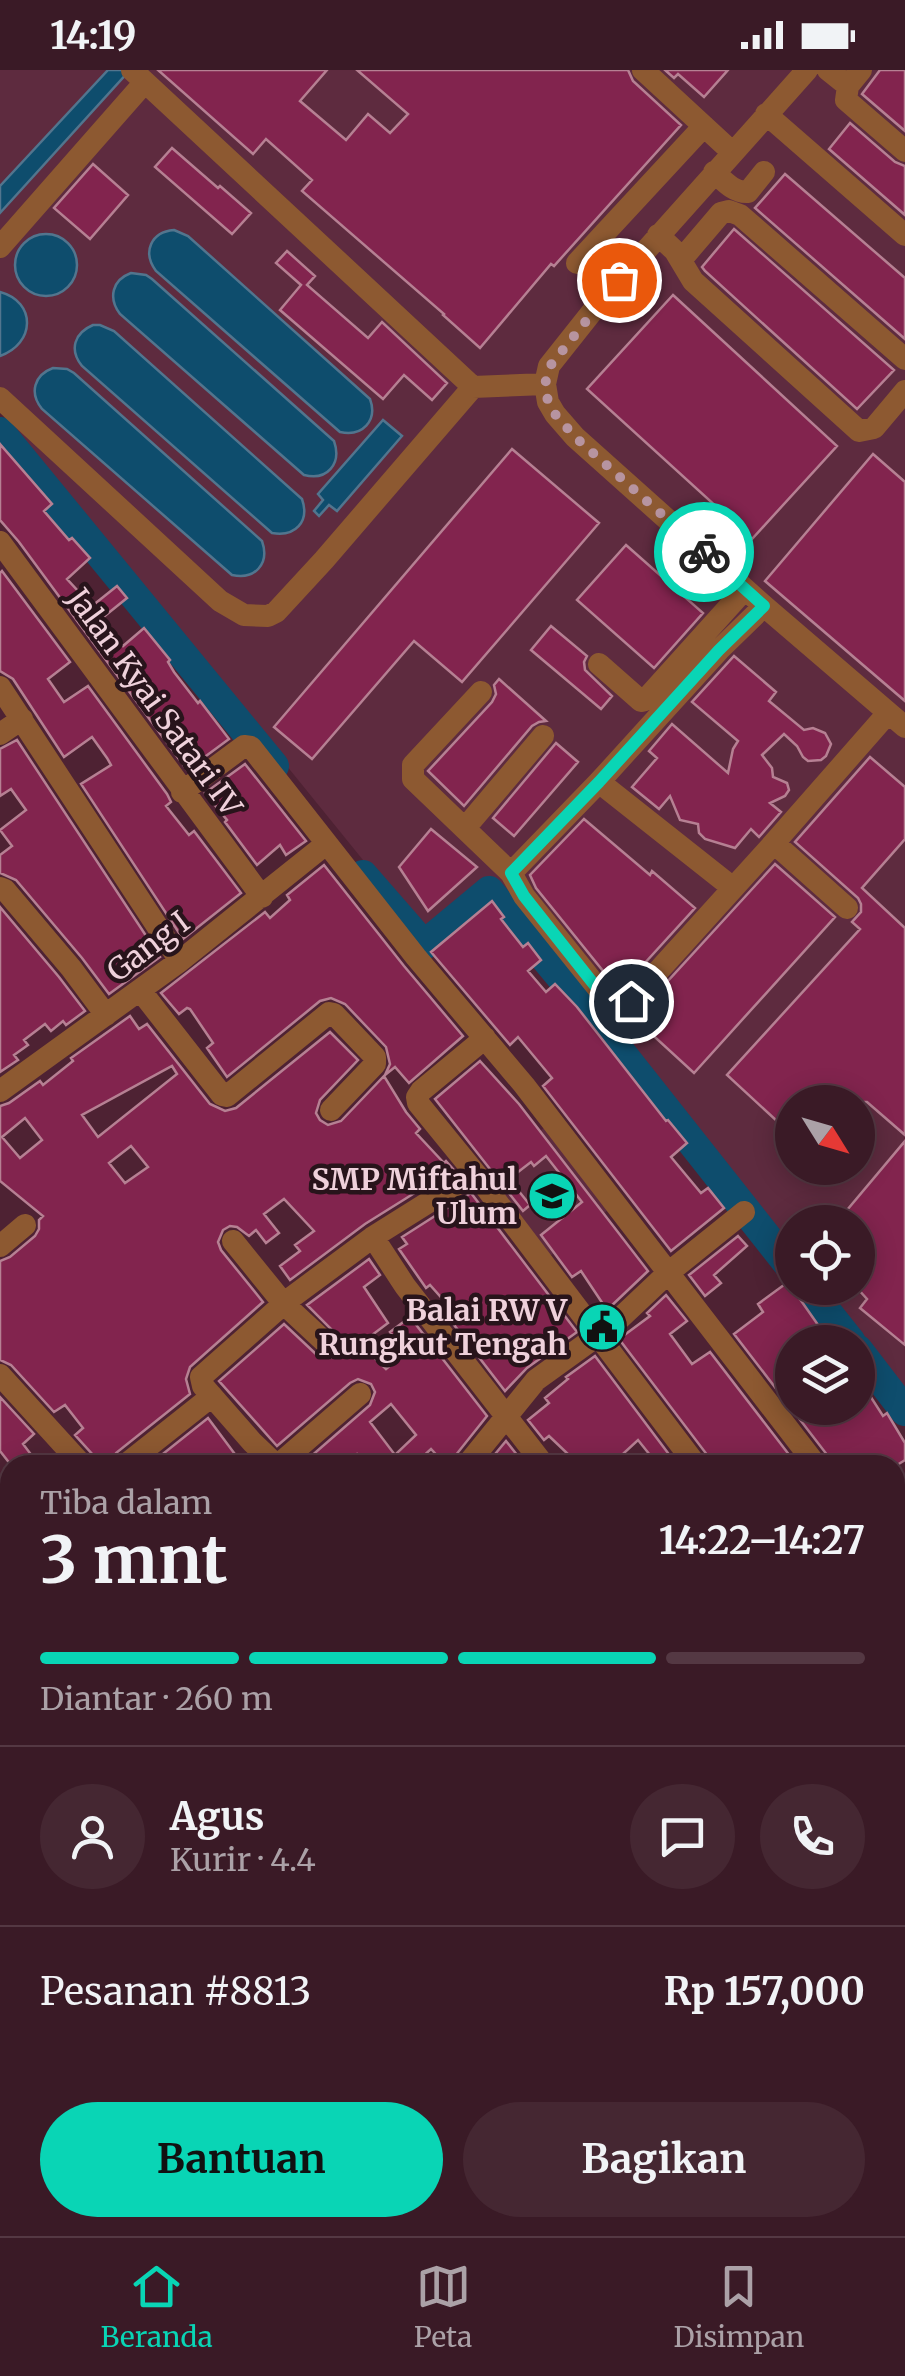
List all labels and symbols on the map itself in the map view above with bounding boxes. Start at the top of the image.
pin [577,238,662,323]
courier [654,502,754,602]
street label: Jalan Kyai Satari IV [59,580,251,824]
street label: Gang I [99,903,197,989]
pin [589,959,674,1044]
north arrow [775,1085,875,1185]
place label: SMP Miftahul Ulum [311,1160,517,1232]
school or university icon: SMP Miftahul Ulum [526,1170,578,1222]
place label: Balai RW V Rungkut Tengah [318,1291,568,1363]
public building icon: Balai RW V Rungkut Tengah [576,1301,628,1353]

